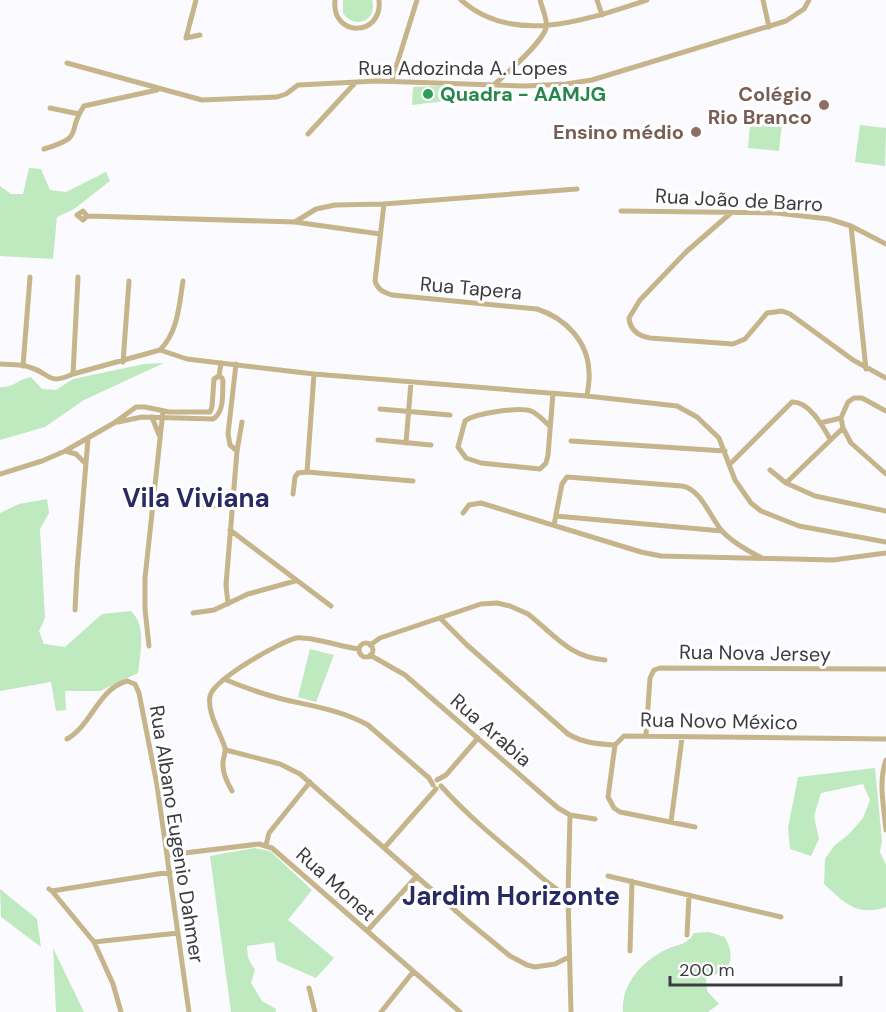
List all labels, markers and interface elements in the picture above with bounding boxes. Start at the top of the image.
street label: Rua Adozinda A. Lopes [358,55,568,81]
place label: Quadra - AAMJG [440,81,606,107]
place label: Colégio Rio Branco [708,81,812,130]
marker: Quadra - AAMJG [421,87,435,101]
marker: Colégio Rio Branco [817,98,831,112]
place label: Ensino médio [553,119,684,145]
marker: Ensino médio [689,125,703,139]
street label: Rua João de Barro [654,183,824,217]
street label: Rua Tapera [419,271,523,305]
district label: Vila Viviana [122,481,270,515]
street label: Rua Nova Jersey [679,639,831,667]
street label: Rua Arabia [445,688,537,772]
street label: Rua Albano Eugenio Dahmer [144,703,210,965]
street label: Rua Novo México [640,707,798,735]
street label: Rua Monet [291,841,381,927]
district label: Jardim Horizonte [402,879,620,913]
scale bar [670,949,841,987]
text: 200 m [679,958,735,982]

